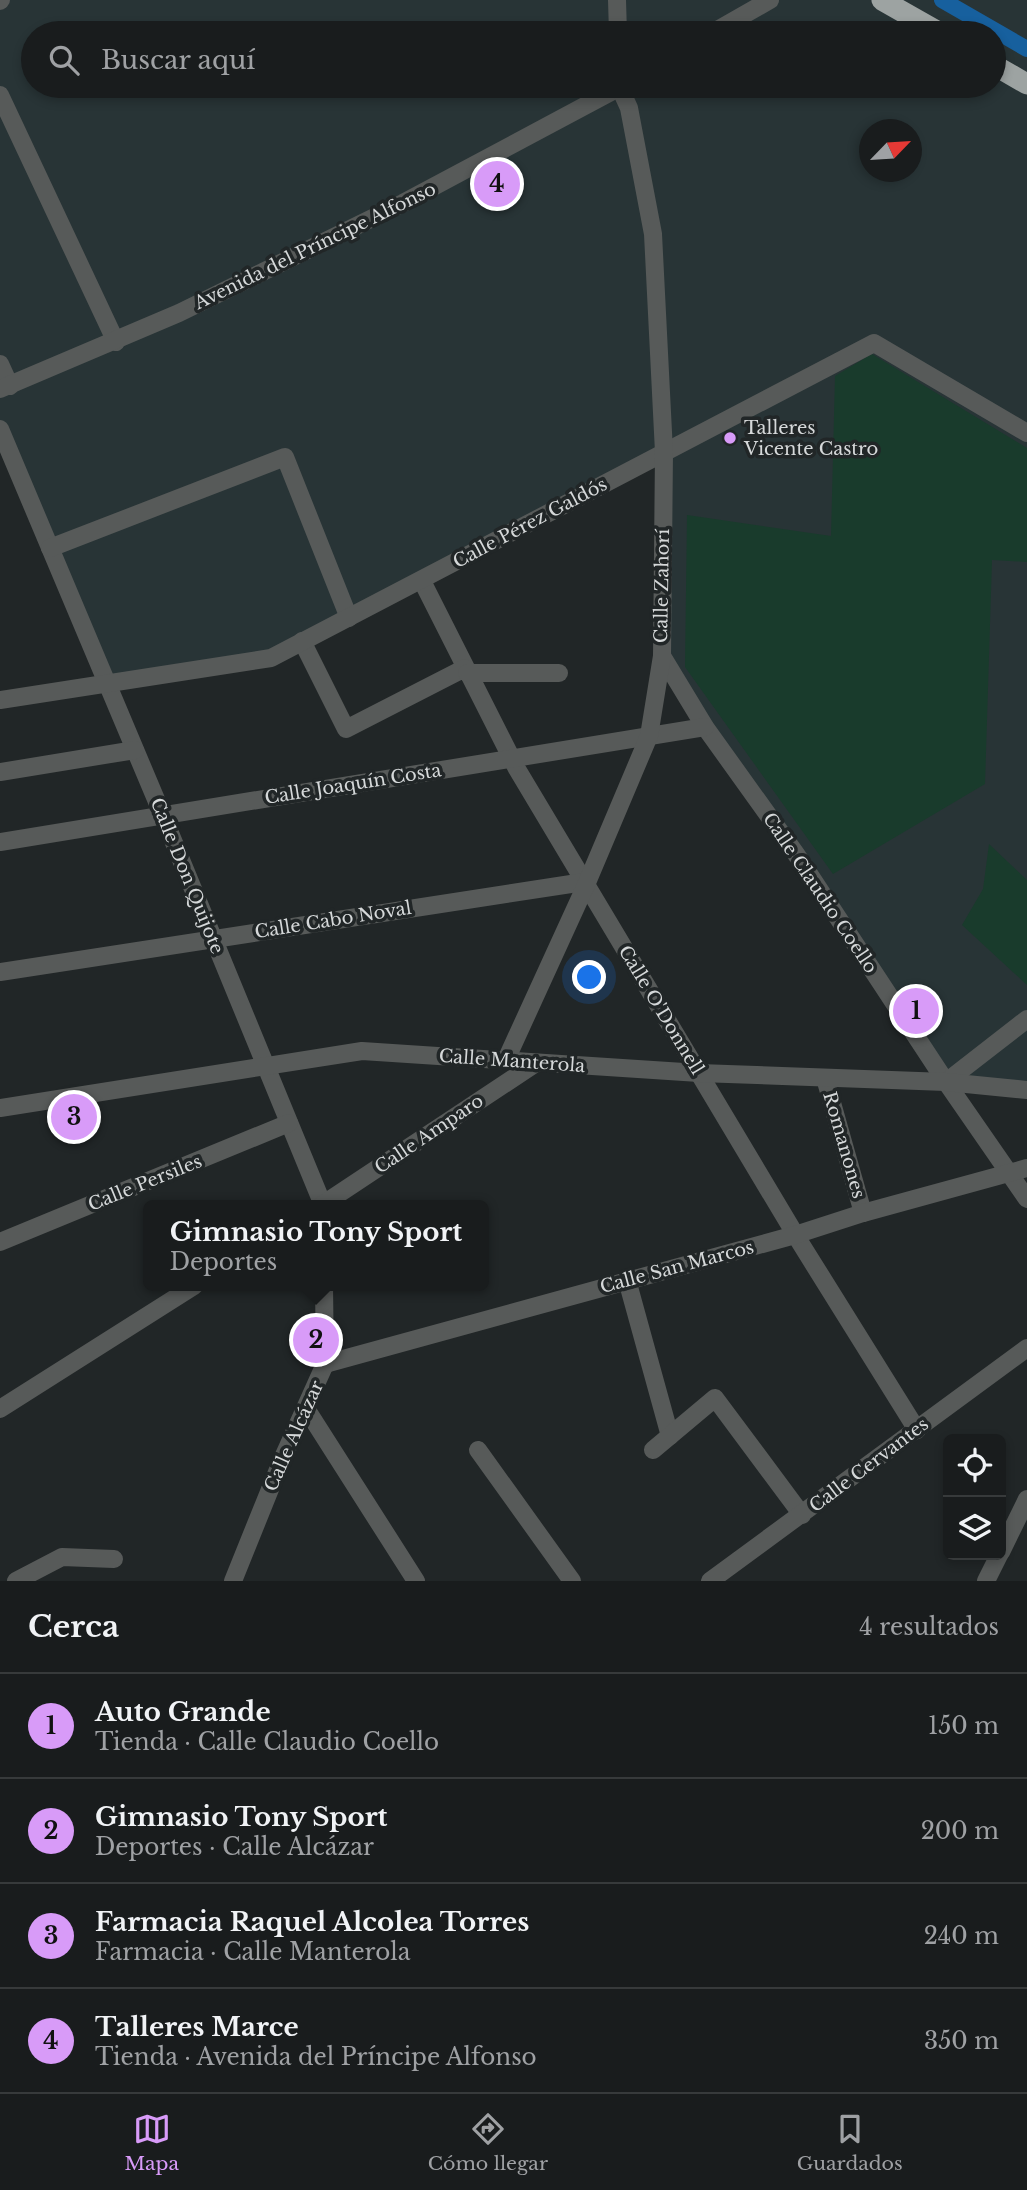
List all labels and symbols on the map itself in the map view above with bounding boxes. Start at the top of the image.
north arrow [859,119,922,182]
pin: 4 [474,158,520,210]
street label: Avenida del Príncipe Alfonso [190,178,439,315]
place label: Talleres Vicente Castro [743,417,878,460]
marker: Talleres Vicente Castro [722,430,738,446]
street label: Calle Pérez Galdós [449,473,611,573]
street label: Calle Zahorí [650,528,674,643]
street label: Calle Joaquín Costa [263,759,443,809]
street label: Calle Don Quijote [146,795,228,957]
street label: Calle Claudio Coello [758,808,882,978]
street label: Calle Cabo Noval [253,897,413,943]
street label: Calle O'Donnell [614,941,708,1079]
your location [572,960,606,994]
pin: 1 [893,985,939,1037]
street label: Calle Manterola [438,1045,586,1077]
street label: Romanones [818,1089,870,1201]
street label: Calle Amparo [370,1090,488,1178]
pin: 3 [51,1091,97,1143]
street label: Calle Persiles [85,1150,205,1216]
street label: Calle San Marcos [598,1236,756,1298]
pin: 2 [293,1314,339,1366]
street label: Calle Alcázar [260,1377,328,1495]
street label: Calle Cervantes [805,1413,933,1517]

